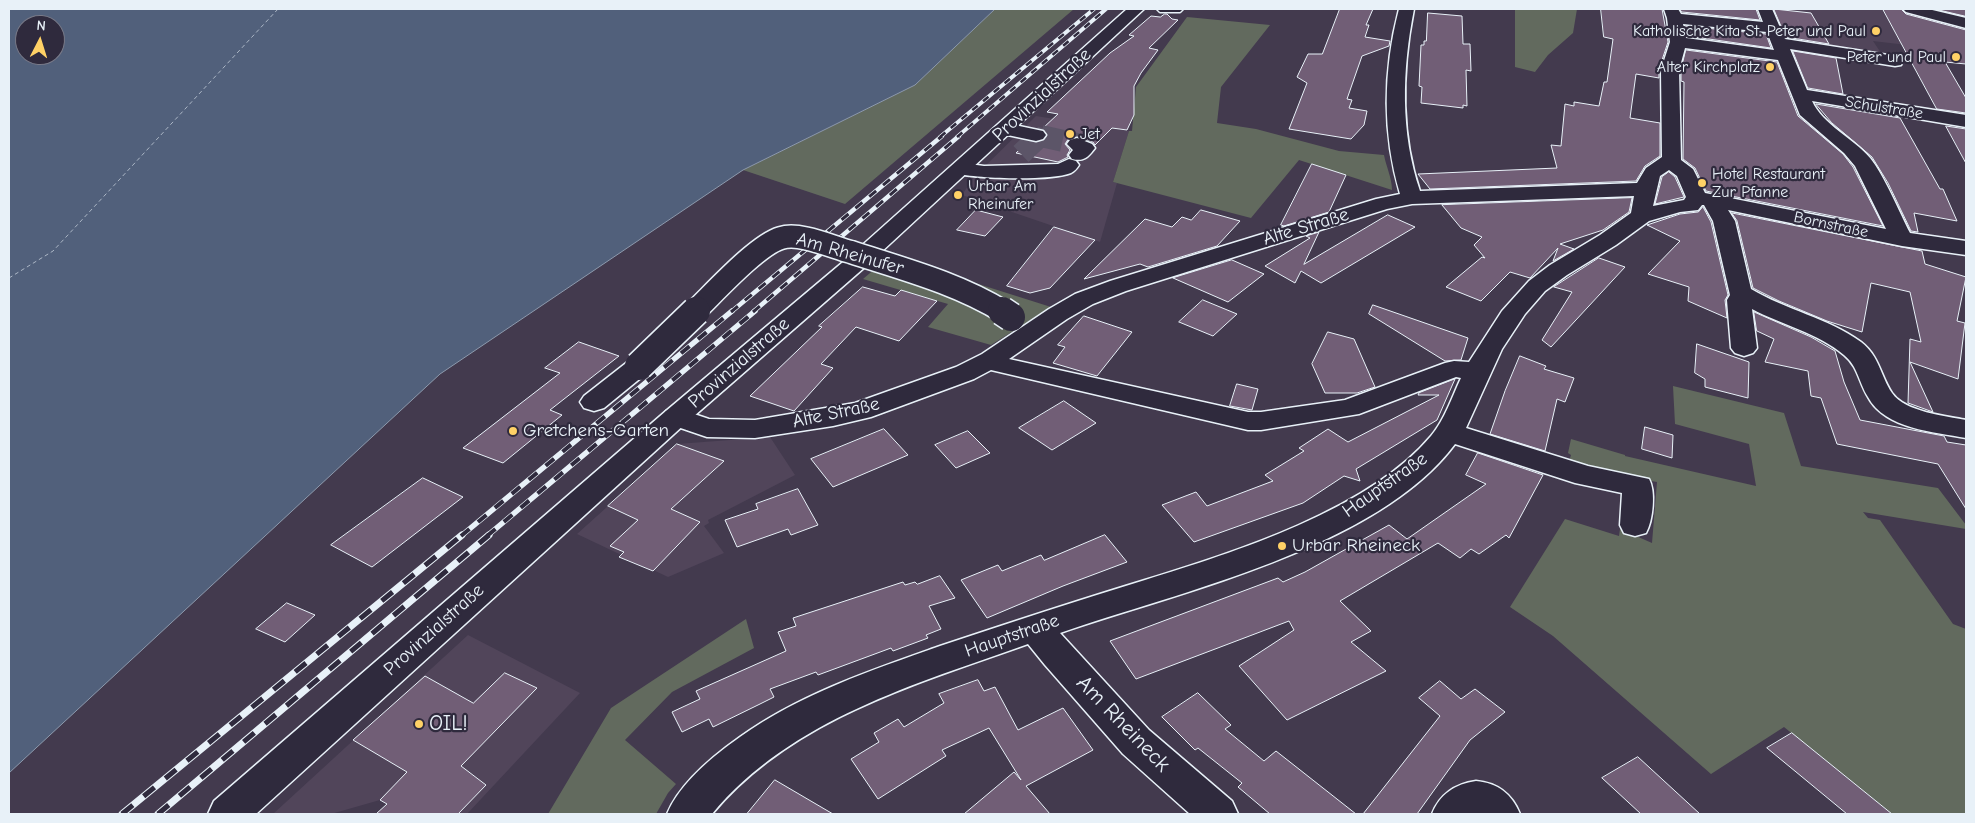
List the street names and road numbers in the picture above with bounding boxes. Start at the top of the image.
street label: Provinzialstraße [988,43,1096,147]
street label: Schulstraße [1844,92,1924,124]
street label: Alte Straße [1260,203,1352,251]
street label: Bornstraße [1792,208,1870,242]
street label: Am Rheinufer [794,228,906,280]
street label: Provinzialstraße [684,313,794,413]
street label: Alte Straße [790,393,882,433]
street label: Hauptstraße [1338,447,1432,523]
street label: Provinzialstraße [379,579,489,681]
street label: Hauptstraße [962,609,1062,663]
street label: Am Rheineck [1071,670,1175,778]

